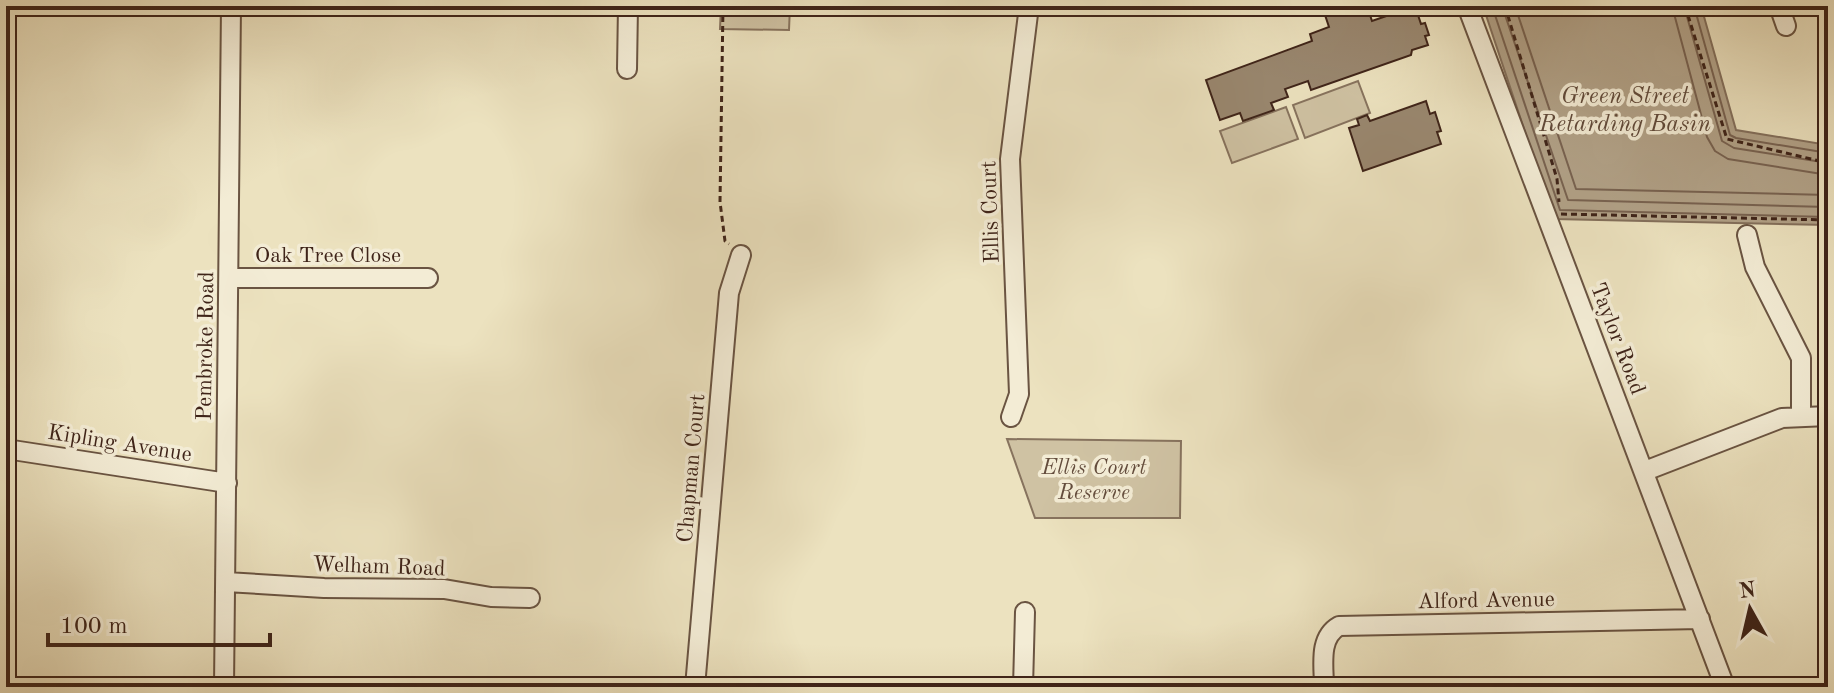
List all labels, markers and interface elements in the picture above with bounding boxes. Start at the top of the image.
water label: Green Street Retarding Basin [1538,85,1711,137]
street label: Ellis Court [978,160,1004,264]
street label: Oak Tree Close [255,245,401,267]
street label: Pembroke Road [194,271,218,421]
street label: Taylor Road [1586,280,1649,398]
street label: Chapman Court [675,393,709,544]
street label: Kipling Avenue [46,422,193,466]
park label: Ellis Court Reserve [1041,457,1147,504]
street label: Welham Road [312,554,446,580]
north arrow [1710,569,1790,649]
text: N [1738,579,1758,603]
street label: Alford Avenue [1417,589,1555,613]
scale bar [48,597,270,647]
text: 100 m [60,615,128,639]

